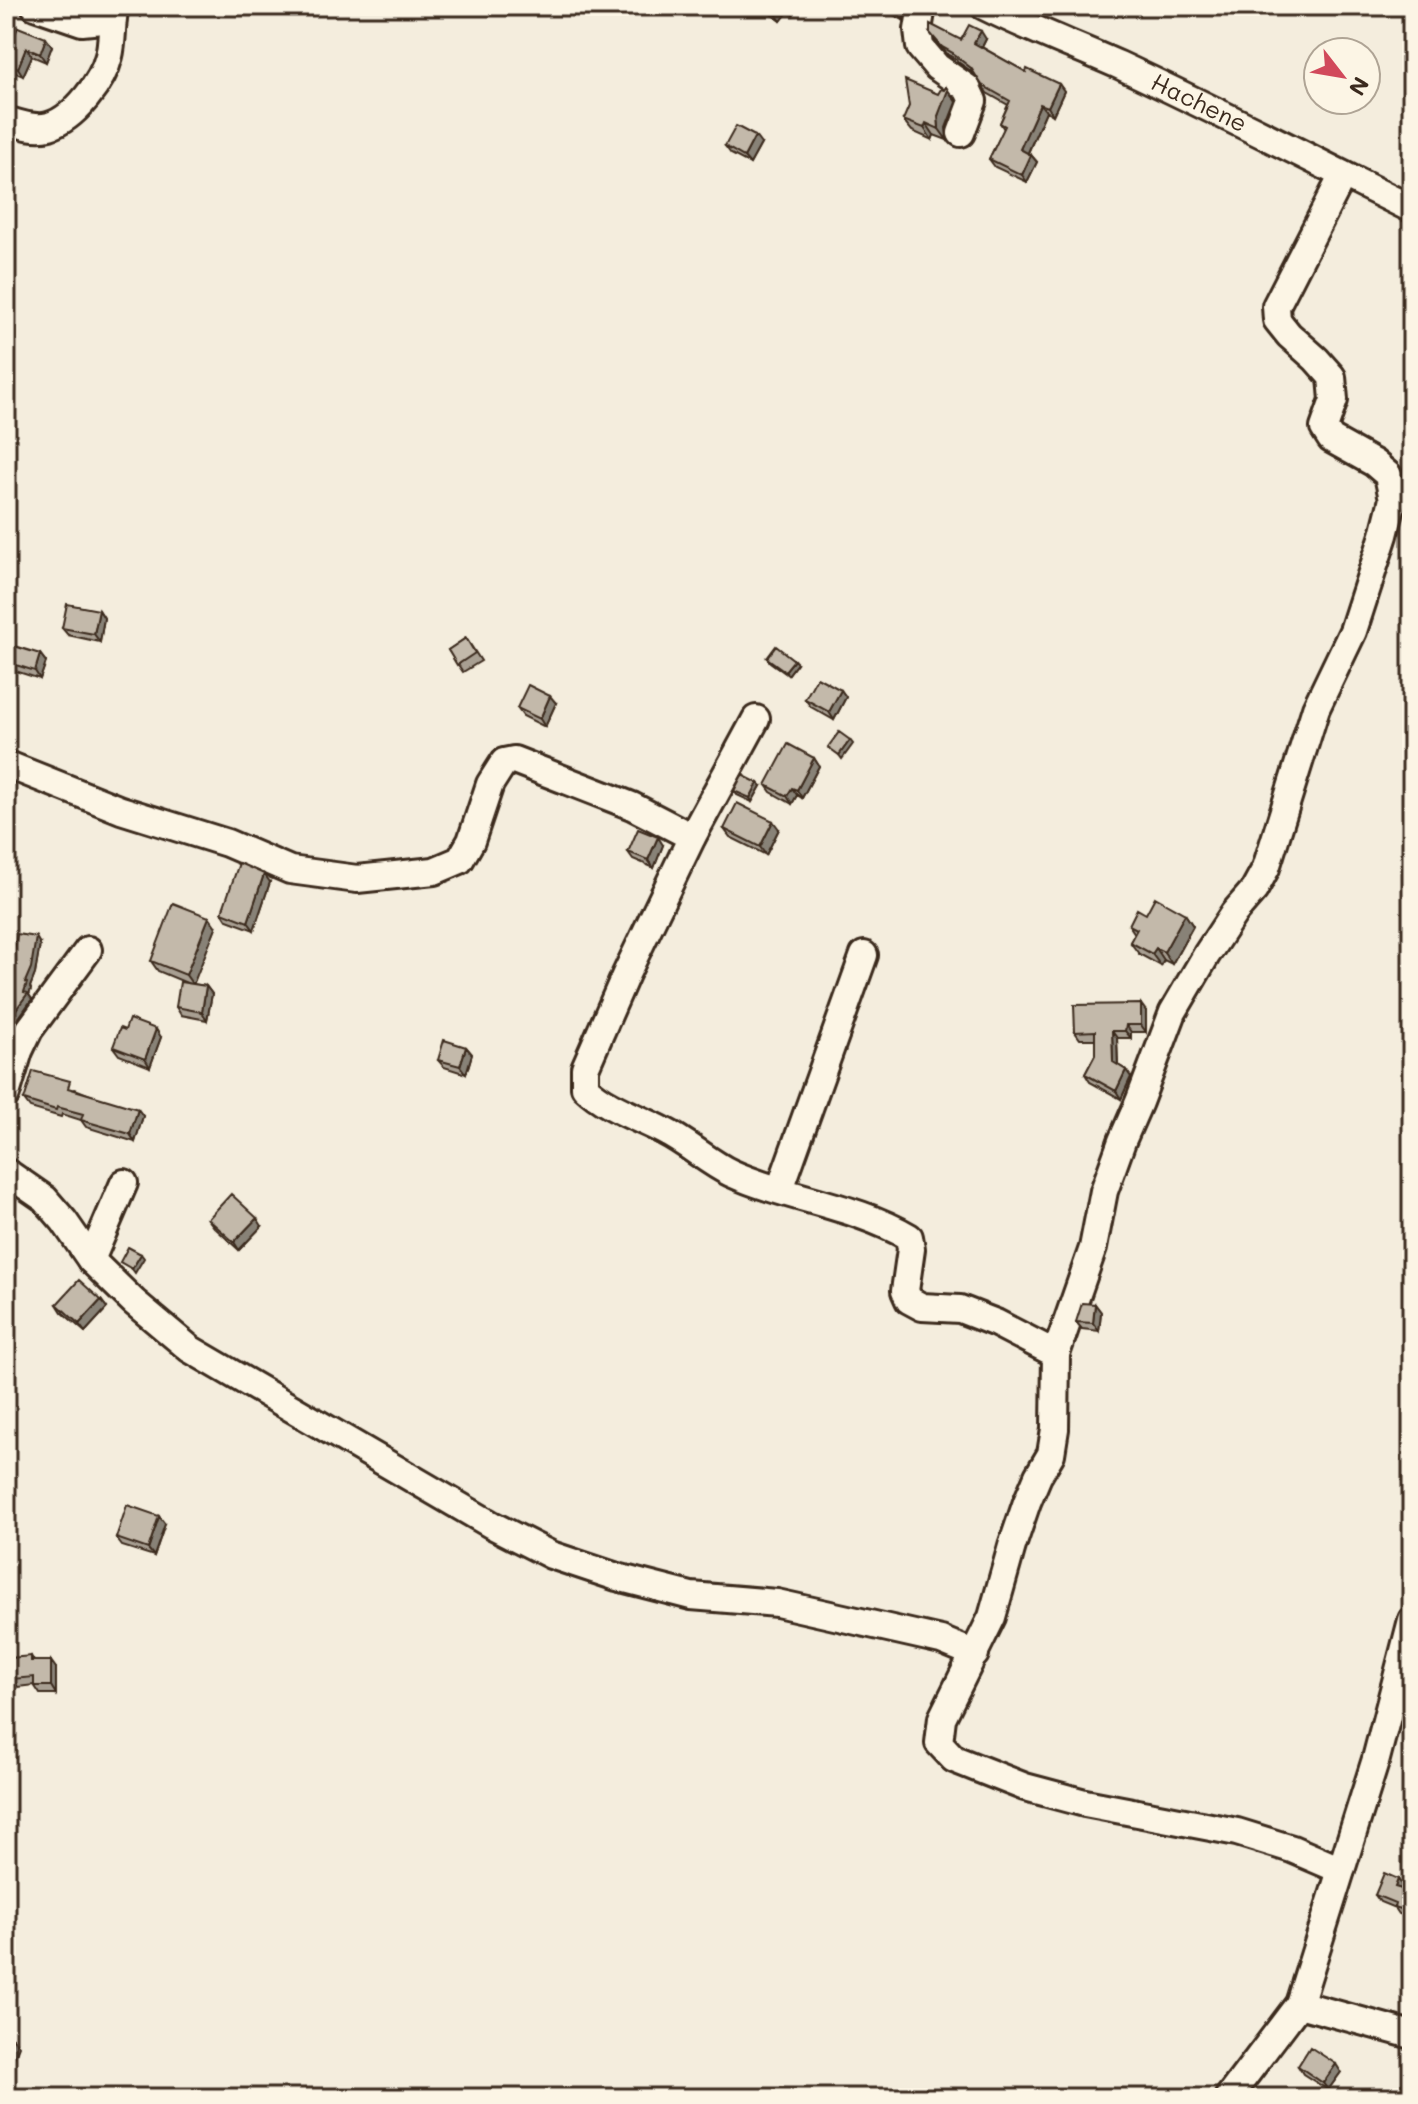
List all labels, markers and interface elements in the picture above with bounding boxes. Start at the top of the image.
north arrow [1302,36,1382,116]
street label: Hachene [1147,66,1253,138]
text: N [1343,72,1376,101]

